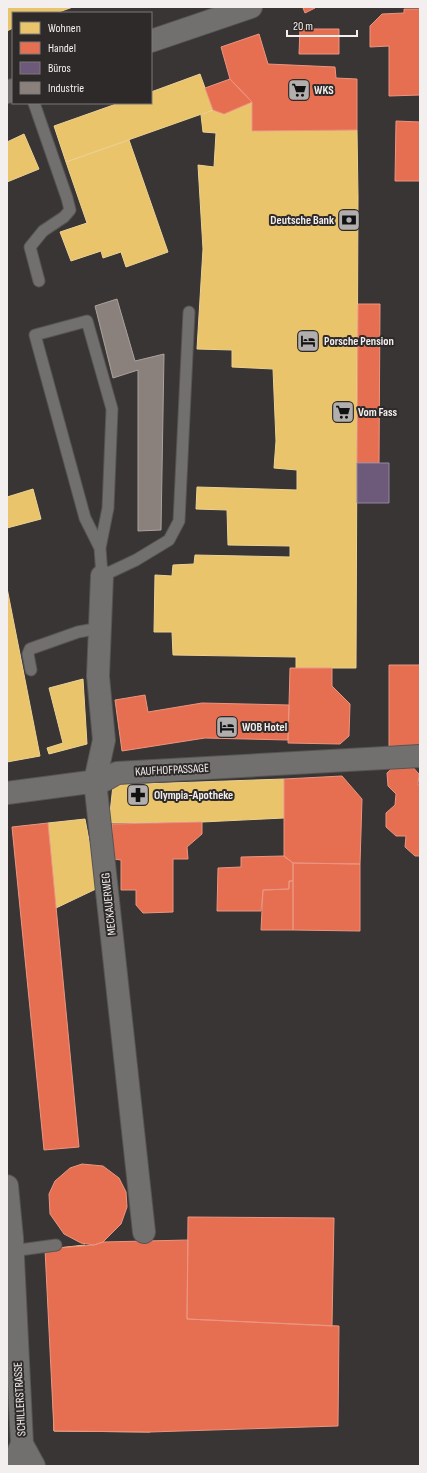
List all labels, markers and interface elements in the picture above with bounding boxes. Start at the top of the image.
legend [12,12,152,104]
scale bar [287,12,357,38]
text: 20 m [293,19,313,34]
text: Wohnen [48,21,81,36]
text: Handel [48,41,76,56]
text: Büros [48,61,71,76]
supermarket icon: WKS [286,77,312,103]
text: Industrie [48,81,84,96]
place label: WKS [314,83,334,98]
bank icon: Deutsche Bank [336,207,362,233]
place label: Deutsche Bank [270,213,334,228]
hotel icon: Porsche Pension [295,328,321,354]
place label: Porsche Pension [324,334,394,349]
supermarket icon: Vom Fass [330,399,356,425]
place label: Vom Fass [358,405,398,420]
hotel icon: WOB Hotel [214,714,240,740]
place label: WOB Hotel [242,720,287,735]
street label: KAUFHOFPASSAGE [135,761,209,779]
pharmacy icon: Olympia-Apotheke [125,782,151,808]
place label: Olympia-Apotheke [154,788,233,803]
street label: MECKAUERWEG [98,872,120,936]
street label: SCHILLERSTRASSE [11,1361,29,1437]

